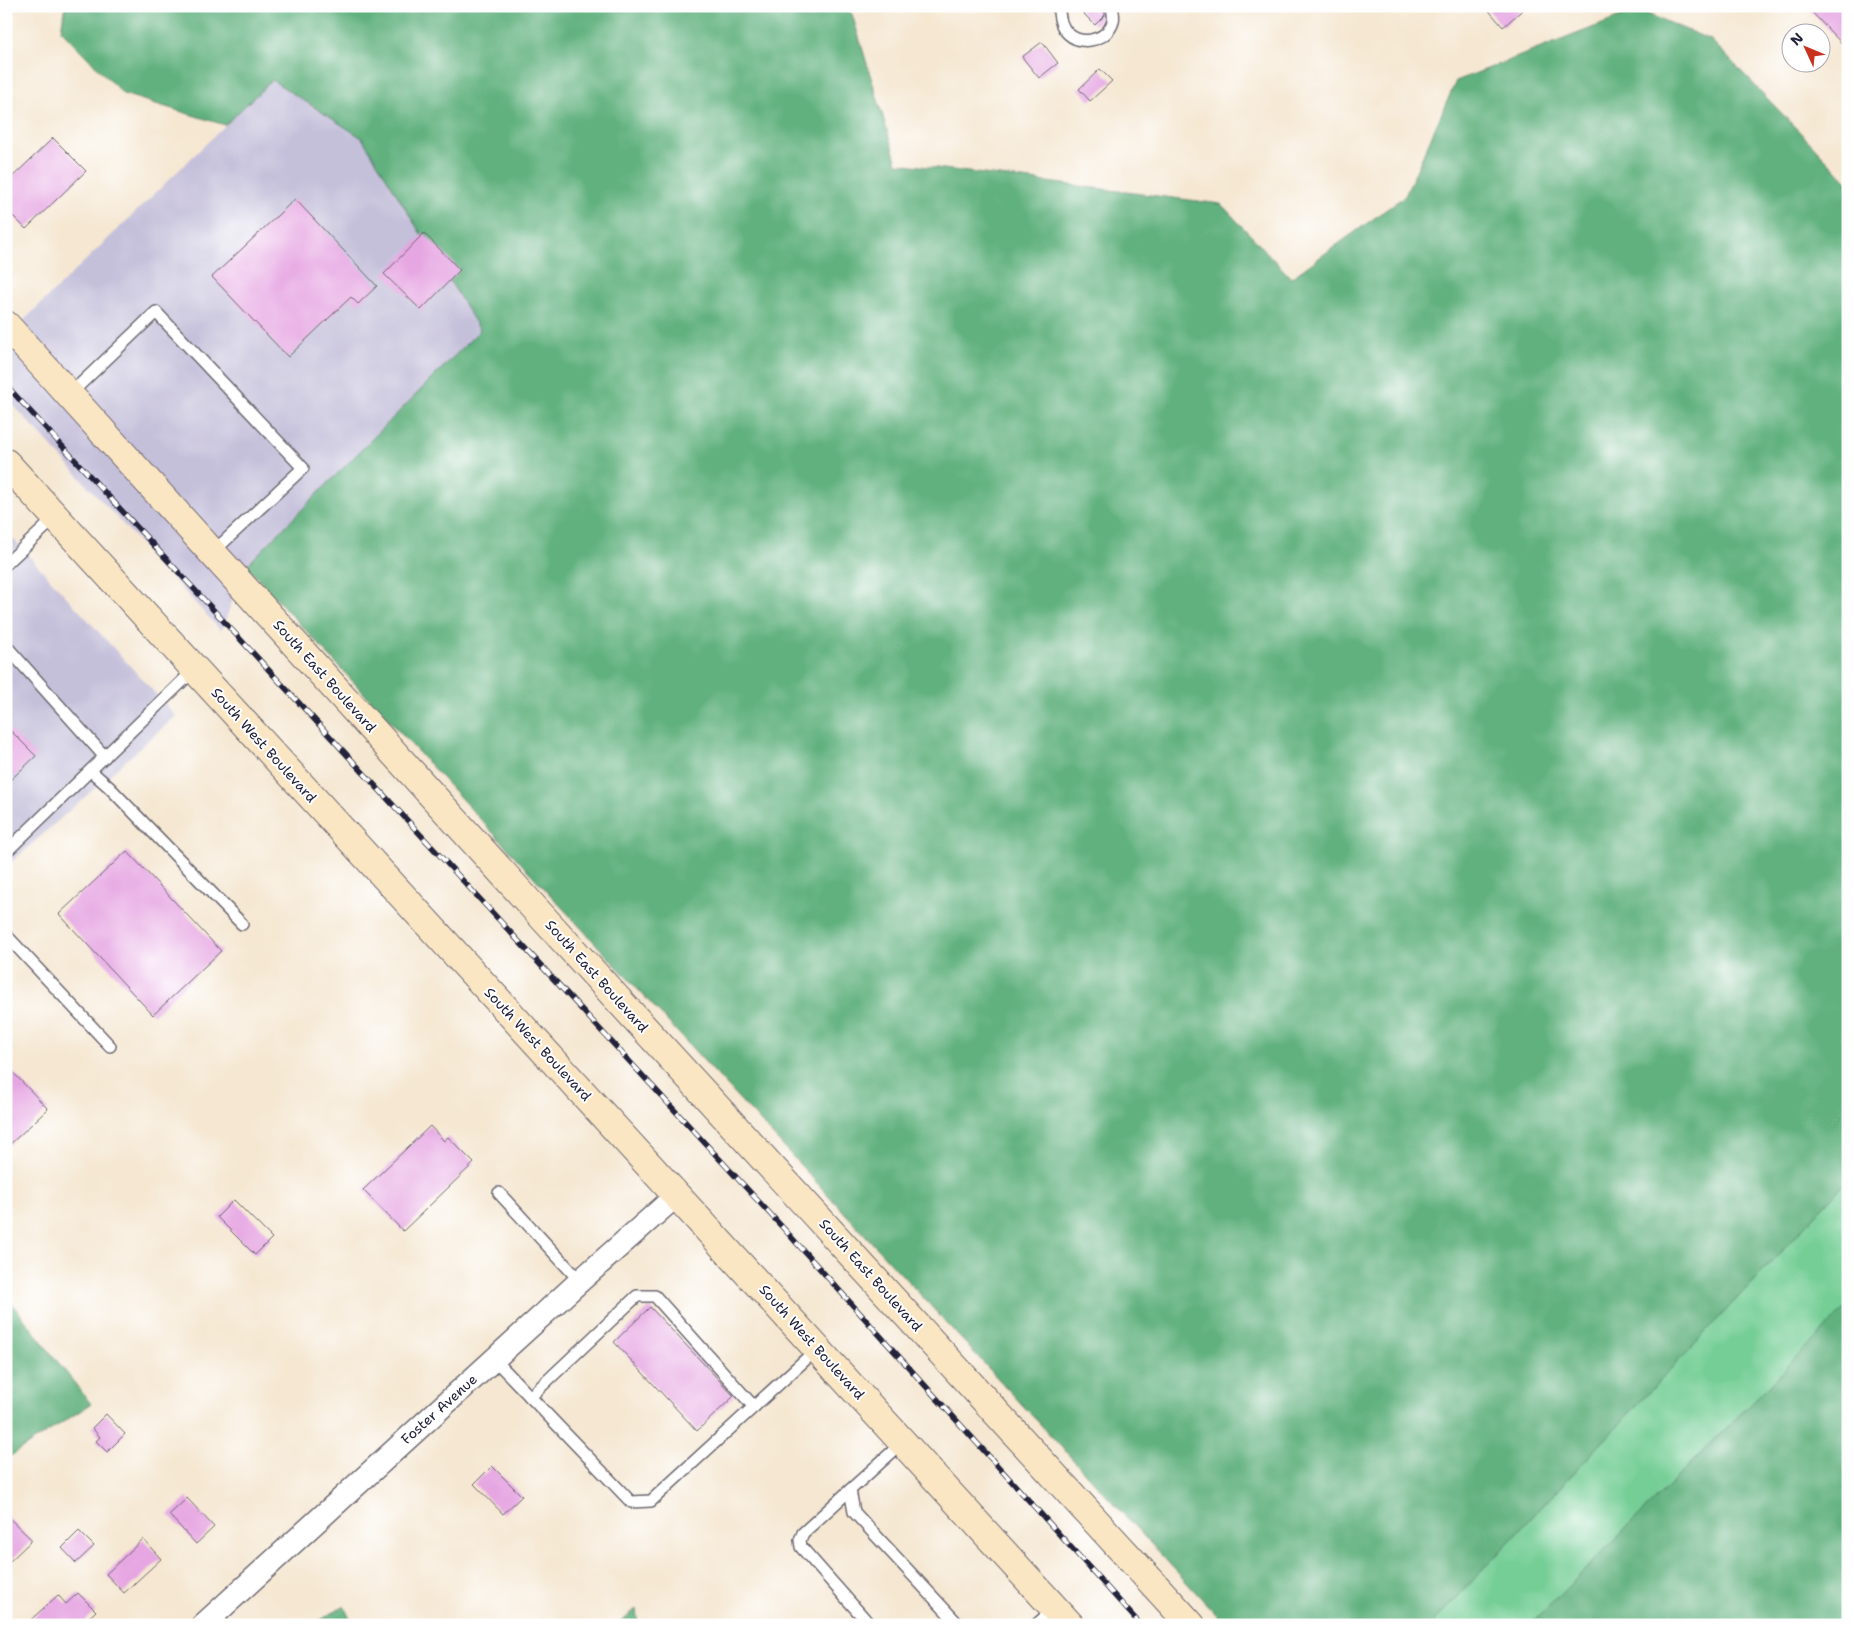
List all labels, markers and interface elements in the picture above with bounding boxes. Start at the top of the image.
north arrow [1782,22,1832,72]
text: N [1786,29,1807,49]
street label: South East Boulevard [270,616,380,736]
street label: South West Boulevard [207,684,321,806]
street label: South East Boulevard [542,916,652,1036]
street label: South West Boulevard [481,983,595,1105]
street label: South East Boulevard [816,1215,926,1335]
street label: South West Boulevard [755,1281,869,1403]
street label: Foster Avenue [397,1370,481,1448]

